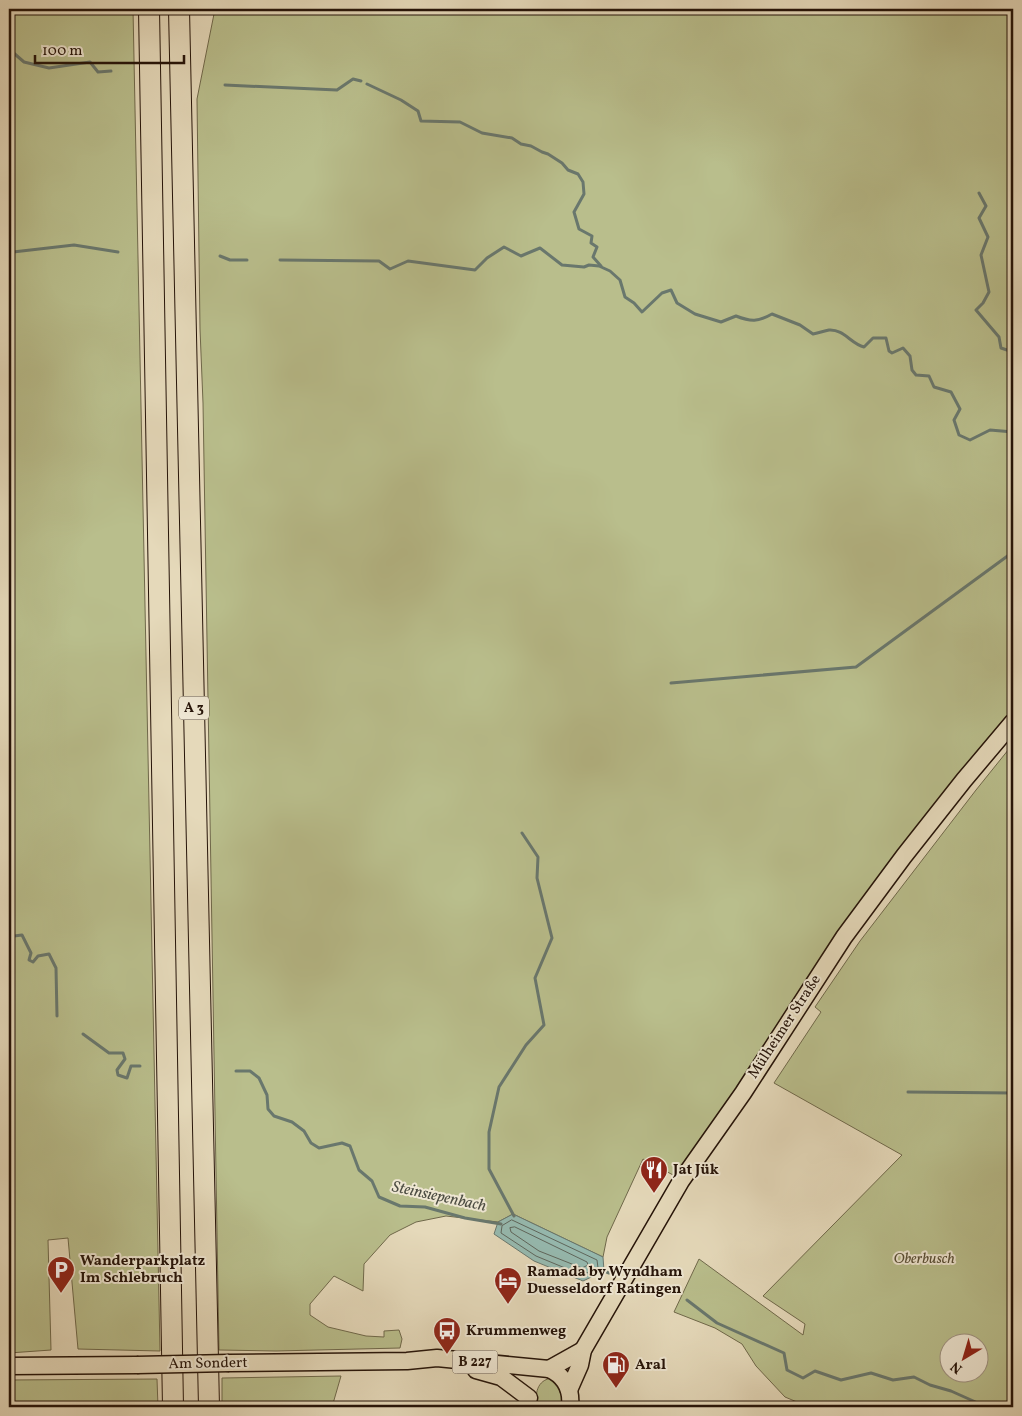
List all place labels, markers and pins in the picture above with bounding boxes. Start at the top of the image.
restaurant icon: Jat Jük [639,1155,669,1194]
place label: Jat Jük [672,1160,719,1181]
place label: Wanderparkplatz Im Schlebruch [80,1251,206,1289]
parking icon: Wanderparkplatz Im Schlebruch [46,1255,76,1294]
place label: Ramada by Wyndham Duesseldorf Ratingen [527,1262,683,1300]
hotel icon: Ramada by Wyndham Duesseldorf Ratingen [493,1266,523,1305]
bus stop icon: Krummenweg [432,1316,462,1355]
place label: Krummenweg [466,1321,566,1342]
fuel station icon: Aral [601,1350,631,1389]
place label: Aral [635,1355,666,1376]

